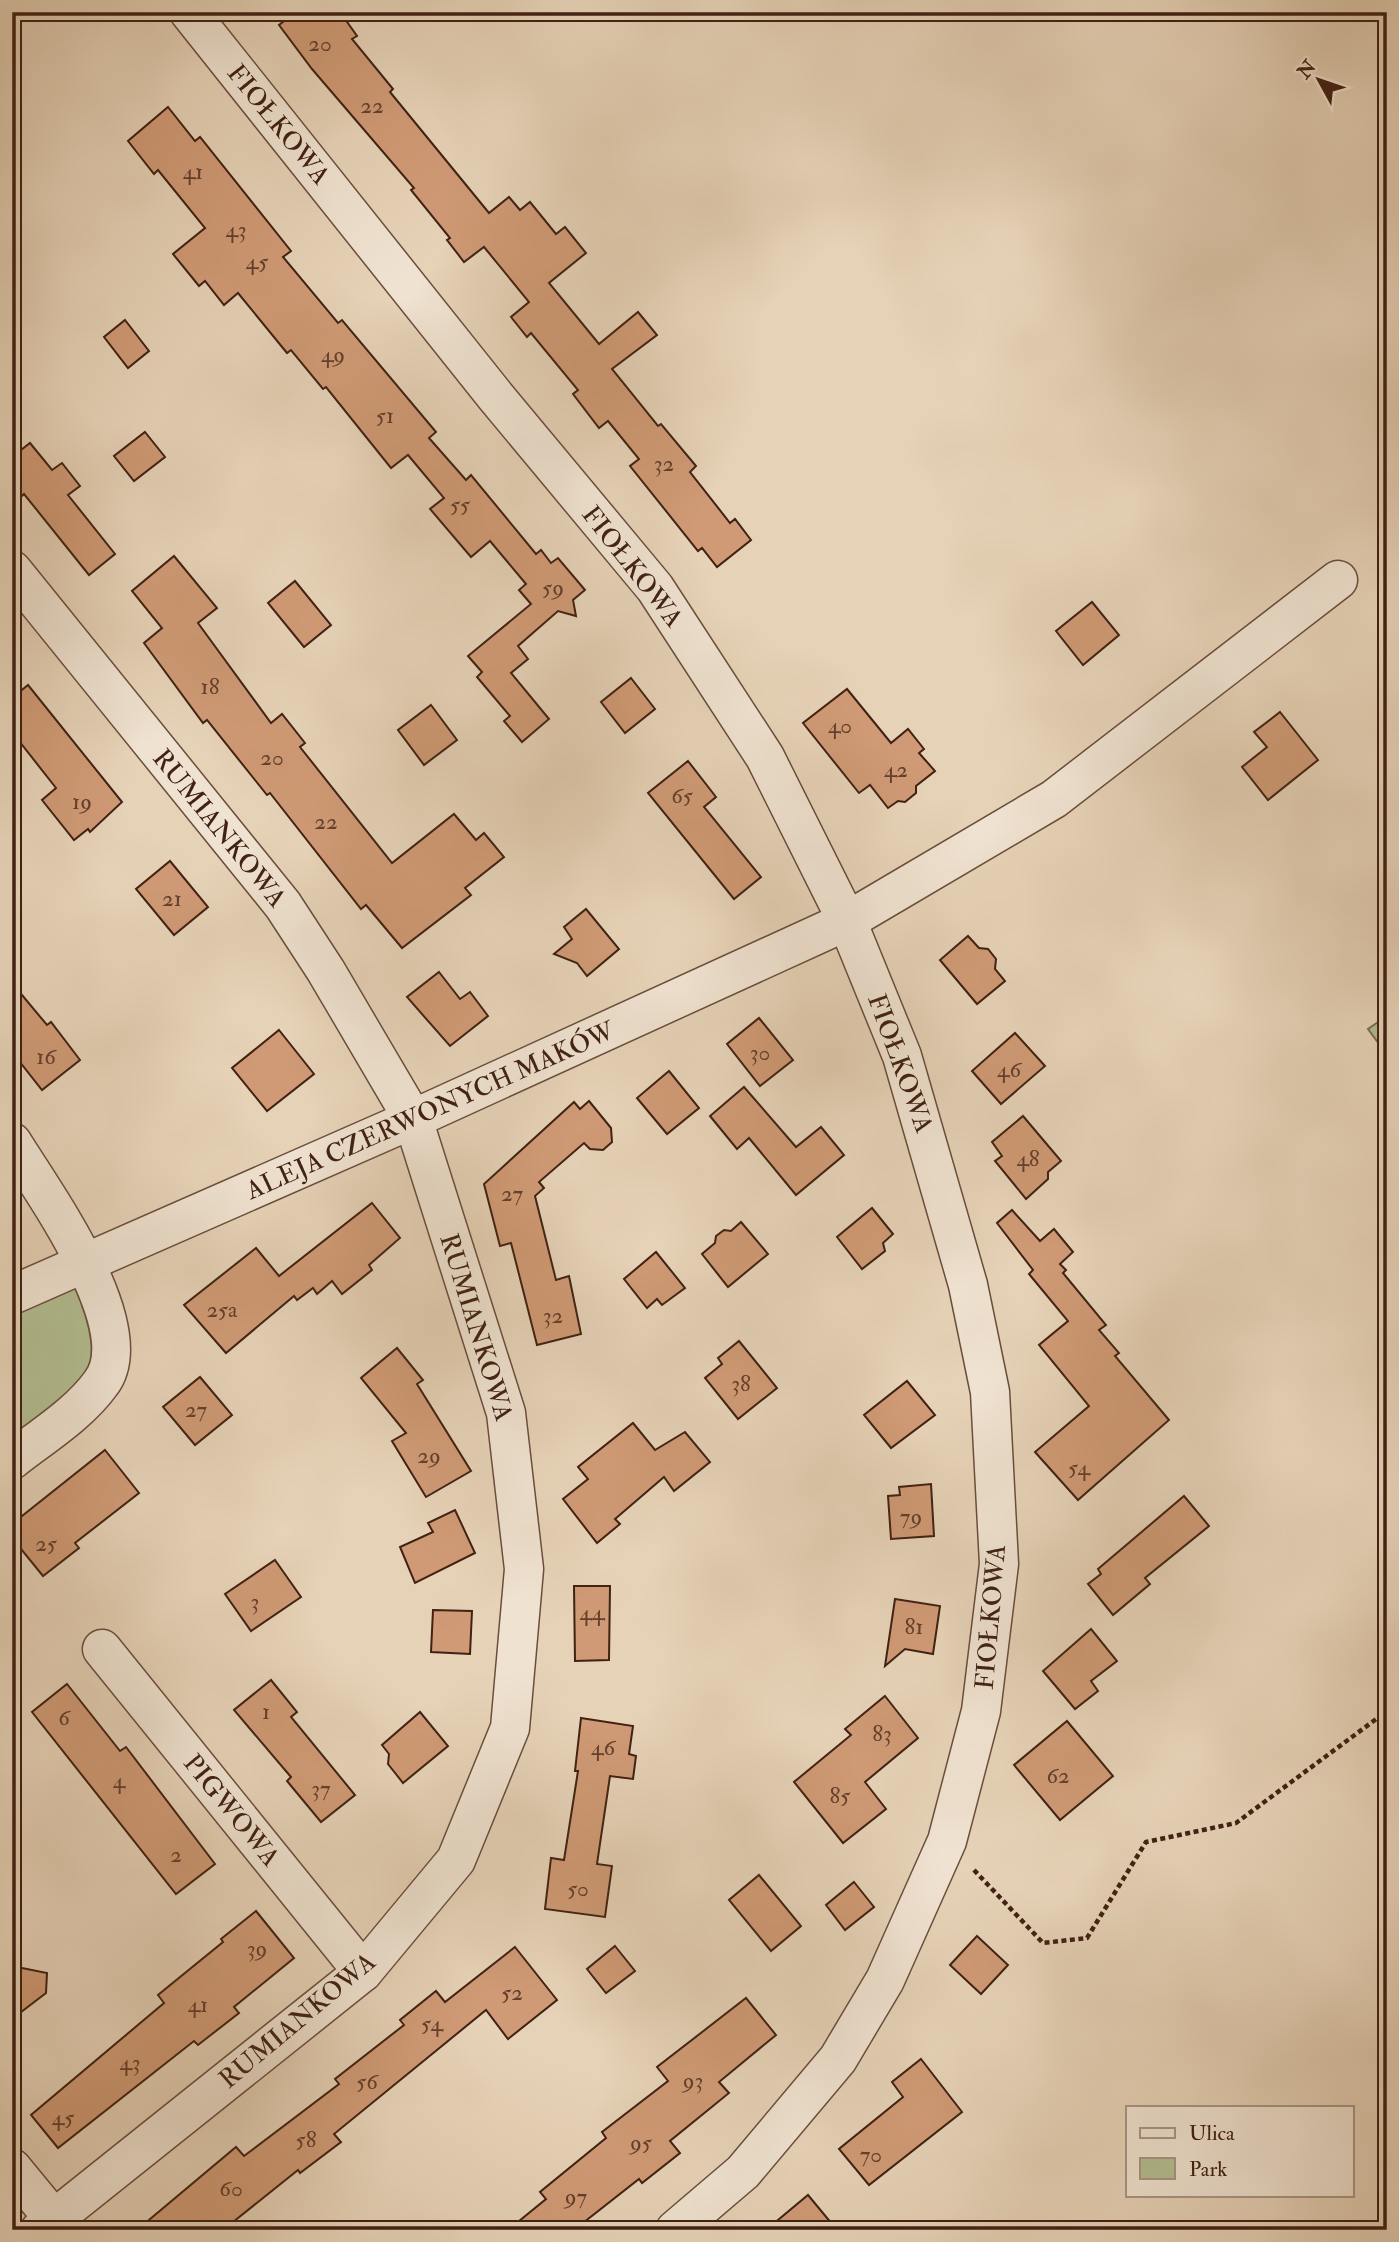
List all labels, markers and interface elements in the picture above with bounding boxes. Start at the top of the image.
house number: 20 [308,29,332,58]
north arrow [1284,46,1354,116]
text: N [1291,55,1322,85]
street label: FIOŁKOWA [220,58,337,192]
house number: 22 [360,91,384,120]
house number: 41 [183,157,203,186]
house number: 43 [225,215,247,244]
house number: 45 [246,247,268,276]
house number: 49 [321,340,345,369]
house number: 51 [376,401,394,430]
house number: 32 [654,449,674,478]
house number: 55 [450,490,470,519]
street label: FIOŁKOWA [575,499,690,634]
house number: 59 [542,573,564,602]
house number: 18 [200,672,220,701]
house number: 40 [828,711,852,740]
street label: RUMIANKOWA [146,743,293,915]
house number: 20 [260,743,284,772]
house number: 42 [884,755,908,784]
house number: 65 [671,781,693,810]
house number: 19 [72,787,92,816]
house number: 22 [314,807,338,836]
house number: 21 [162,884,182,913]
street label: FIOŁKOWA [860,989,940,1138]
street label: ALEJA CZERWONYCH MAKÓW [239,1012,621,1207]
house number: 30 [750,1038,770,1067]
house number: 16 [36,1042,57,1071]
house number: 46 [997,1055,1022,1084]
house number: 48 [1016,1144,1040,1173]
house number: 27 [501,1179,524,1208]
street label: RUMIANKOWA [432,1230,520,1425]
house number: 25a [206,1295,238,1324]
house number: 32 [543,1301,563,1330]
house number: 38 [731,1369,751,1398]
house number: 27 [185,1395,208,1424]
house number: 29 [417,1441,441,1470]
house number: 54 [1068,1453,1092,1482]
house number: 79 [900,1502,922,1531]
house number: 25 [35,1529,57,1558]
street label: FIOŁKOWA [969,1543,1013,1691]
house number: 3 [251,1587,259,1616]
house number: 44 [580,1598,606,1627]
house number: 81 [904,1612,924,1641]
house number: 1 [262,1697,270,1726]
house number: 6 [58,1703,71,1732]
house number: 83 [872,1719,892,1748]
house number: 46 [591,1733,616,1762]
street label: PIGWOWA [176,1748,287,1874]
house number: 62 [1046,1761,1070,1790]
house number: 4 [113,1766,127,1795]
house number: 37 [311,1774,331,1803]
house number: 85 [830,1781,850,1810]
house number: 2 [170,1840,182,1869]
house number: 50 [567,1874,589,1903]
house number: 39 [247,1934,267,1963]
street label: RUMIANKOWA [213,1946,383,2096]
house number: 52 [501,1978,523,2007]
house number: 41 [188,1990,208,2019]
house number: 54 [421,2009,445,2038]
house number: 43 [119,2048,141,2077]
house number: 93 [681,2066,703,2095]
house number: 56 [356,2067,379,2096]
house number: 45 [52,2103,74,2132]
legend [1126,2106,1354,2196]
text: Ulica [1189,2120,1235,2147]
house number: 58 [296,2125,317,2154]
house number: 95 [628,2128,652,2157]
house number: 70 [860,2140,882,2169]
text: Park [1189,2156,1227,2183]
house number: 60 [219,2174,243,2203]
house number: 97 [563,2182,588,2211]

